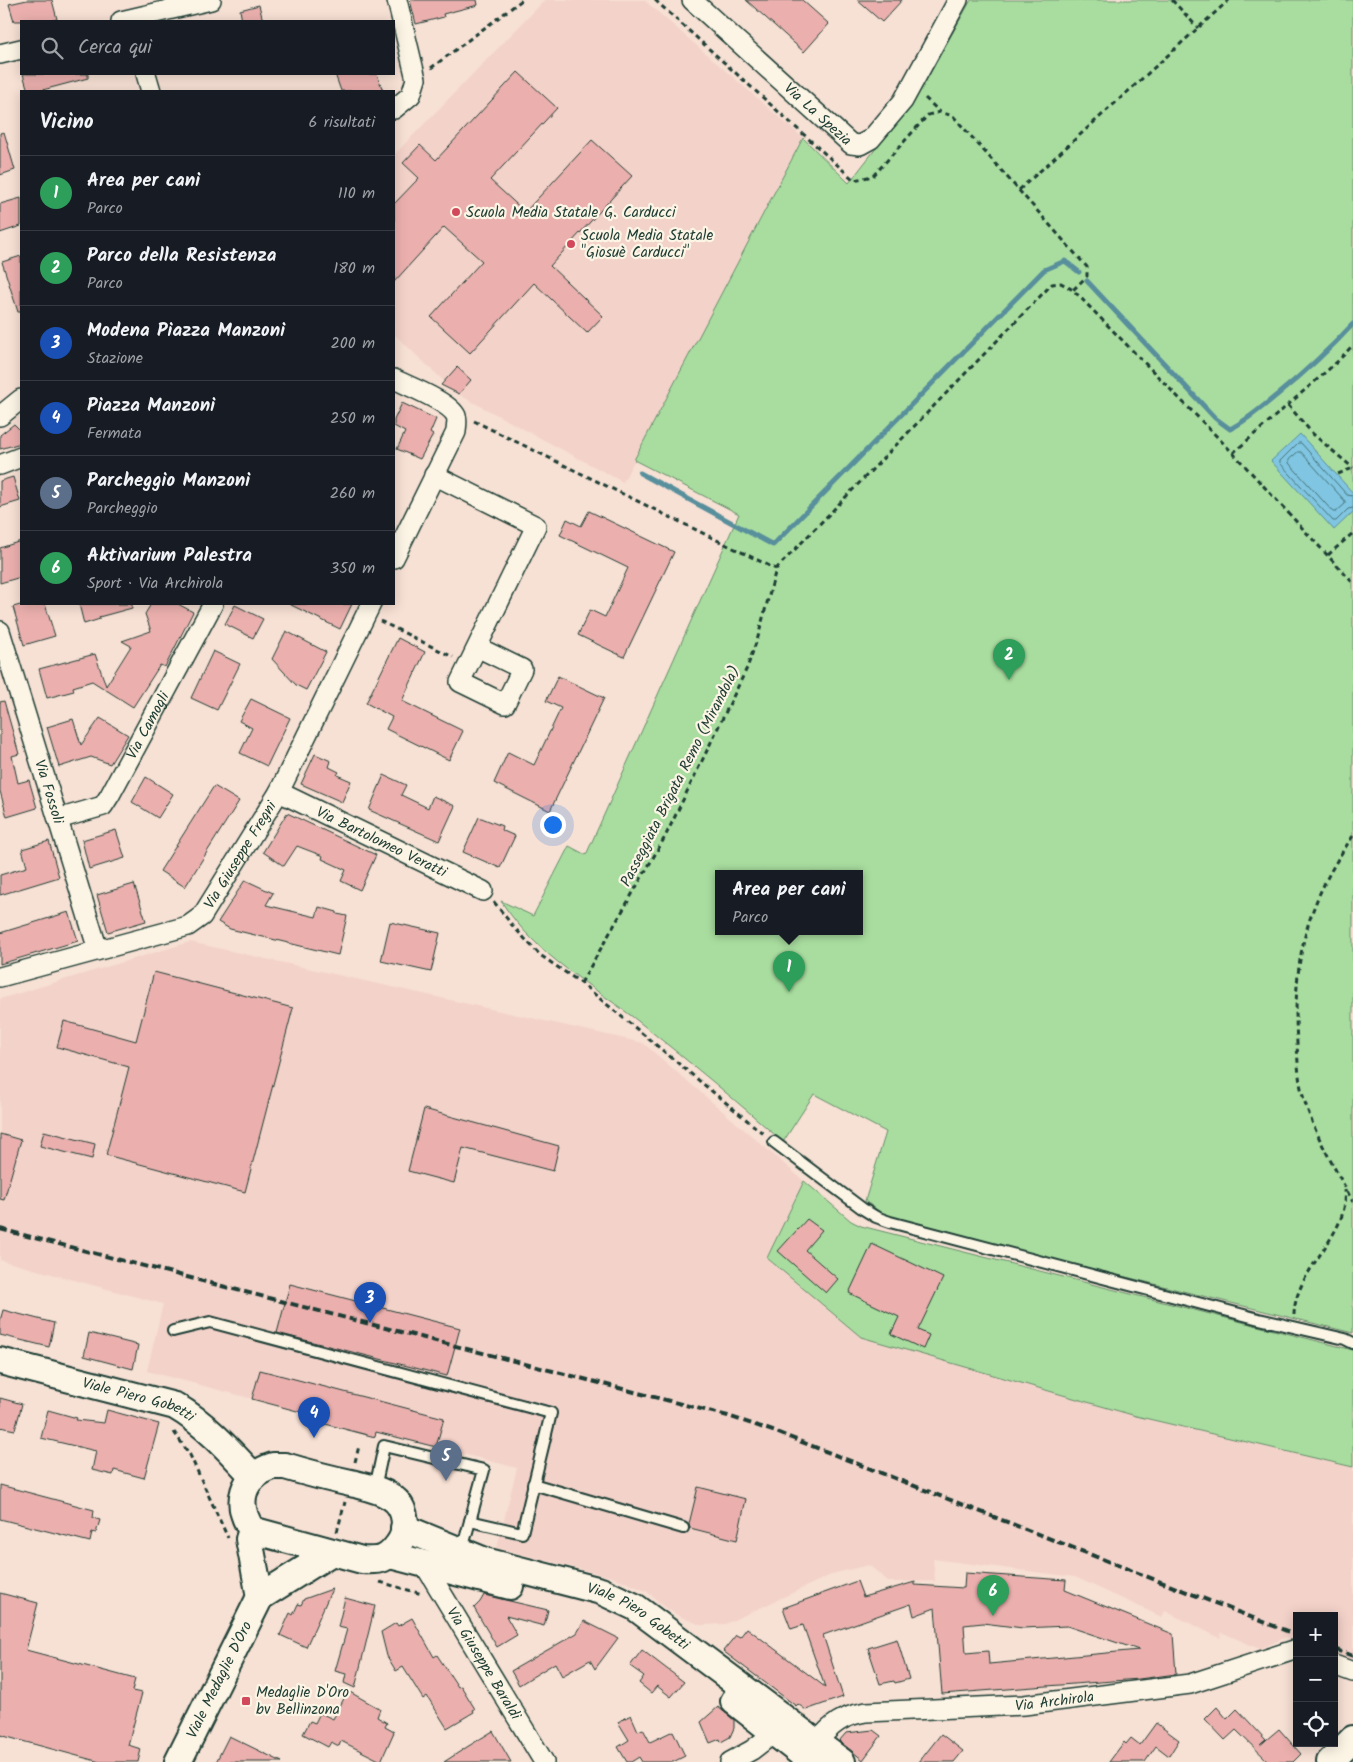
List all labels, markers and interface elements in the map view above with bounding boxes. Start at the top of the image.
search box [20,20,395,75]
text: Cerca qui [78,33,152,63]
icon: search [38,34,66,62]
street label: Via La Spezia [778,77,857,152]
text: Vicino [40,106,94,139]
text: 6 risultati [308,110,375,135]
text: Area per cani [87,166,200,196]
text: 1 [54,181,58,206]
text: 110 m [338,181,375,206]
text: Parco [87,196,123,221]
place label: Scuola Media Statale G. Carducci [466,201,677,225]
marker: Scuola Media Statale G. Carducci [450,206,462,218]
place label: Scuola Media Statale "Giosuè Carducci" [581,224,713,265]
marker: Scuola Media Statale "Giosuè Carducci" [565,238,577,250]
text: Parco della Resistenza [87,241,276,271]
text: 2 [51,256,61,281]
text: 180 m [333,256,375,281]
text: Parco [87,271,123,296]
text: Modena Piazza Manzoni [87,316,285,346]
text: 3 [52,331,60,356]
text: 200 m [331,331,375,356]
text: Stazione [87,346,143,371]
text: Piazza Manzoni [87,391,215,421]
text: 4 [52,406,60,431]
text: 250 m [330,406,375,431]
text: Fermata [87,421,142,446]
text: Parcheggio Manzoni [87,466,250,496]
text: 5 [52,481,60,506]
text: 260 m [330,481,375,506]
text: Parcheggio [87,496,158,521]
text: Aktivarium Palestra [87,541,252,571]
text: 6 [52,556,60,581]
text: 350 m [330,556,375,581]
text: Sport · Via Archirola [87,571,223,596]
pin: 2 [993,639,1025,680]
street label: Passeggiata Brigata Remo (Mirandola) [615,662,747,891]
street label: Via Camogli [120,686,177,764]
street label: Via Fossoli [27,757,70,828]
street label: Via Giuseppe Fregni [198,795,284,914]
street label: Via Bartolomeo Veratti [312,801,452,885]
your location [540,812,566,838]
popup [715,870,863,935]
text: Area per cani [732,875,846,905]
text: Parco [732,905,768,930]
pin: 1 [773,951,805,992]
pin: 3 [354,1282,386,1323]
street label: Viale Piero Gobetti [79,1372,201,1429]
pin: 4 [298,1397,330,1438]
pin: 5 [430,1440,462,1481]
pin: 6 [977,1575,1009,1616]
street label: Viale Piero Gobetti [584,1577,695,1658]
street label: Via Giuseppe Baraldi [440,1603,528,1726]
map controls [1293,1612,1338,1747]
button: + [1293,1612,1338,1657]
street label: Viale Medaglie D'Oro [181,1617,259,1743]
button: − [1293,1657,1338,1702]
place label: Medaglie D'Oro bv Bellinzona [256,1681,349,1722]
street label: Via Archirola [1015,1685,1096,1718]
marker: Medaglie D'Oro bv Bellinzona [240,1695,252,1707]
button: locate [1293,1702,1338,1747]

